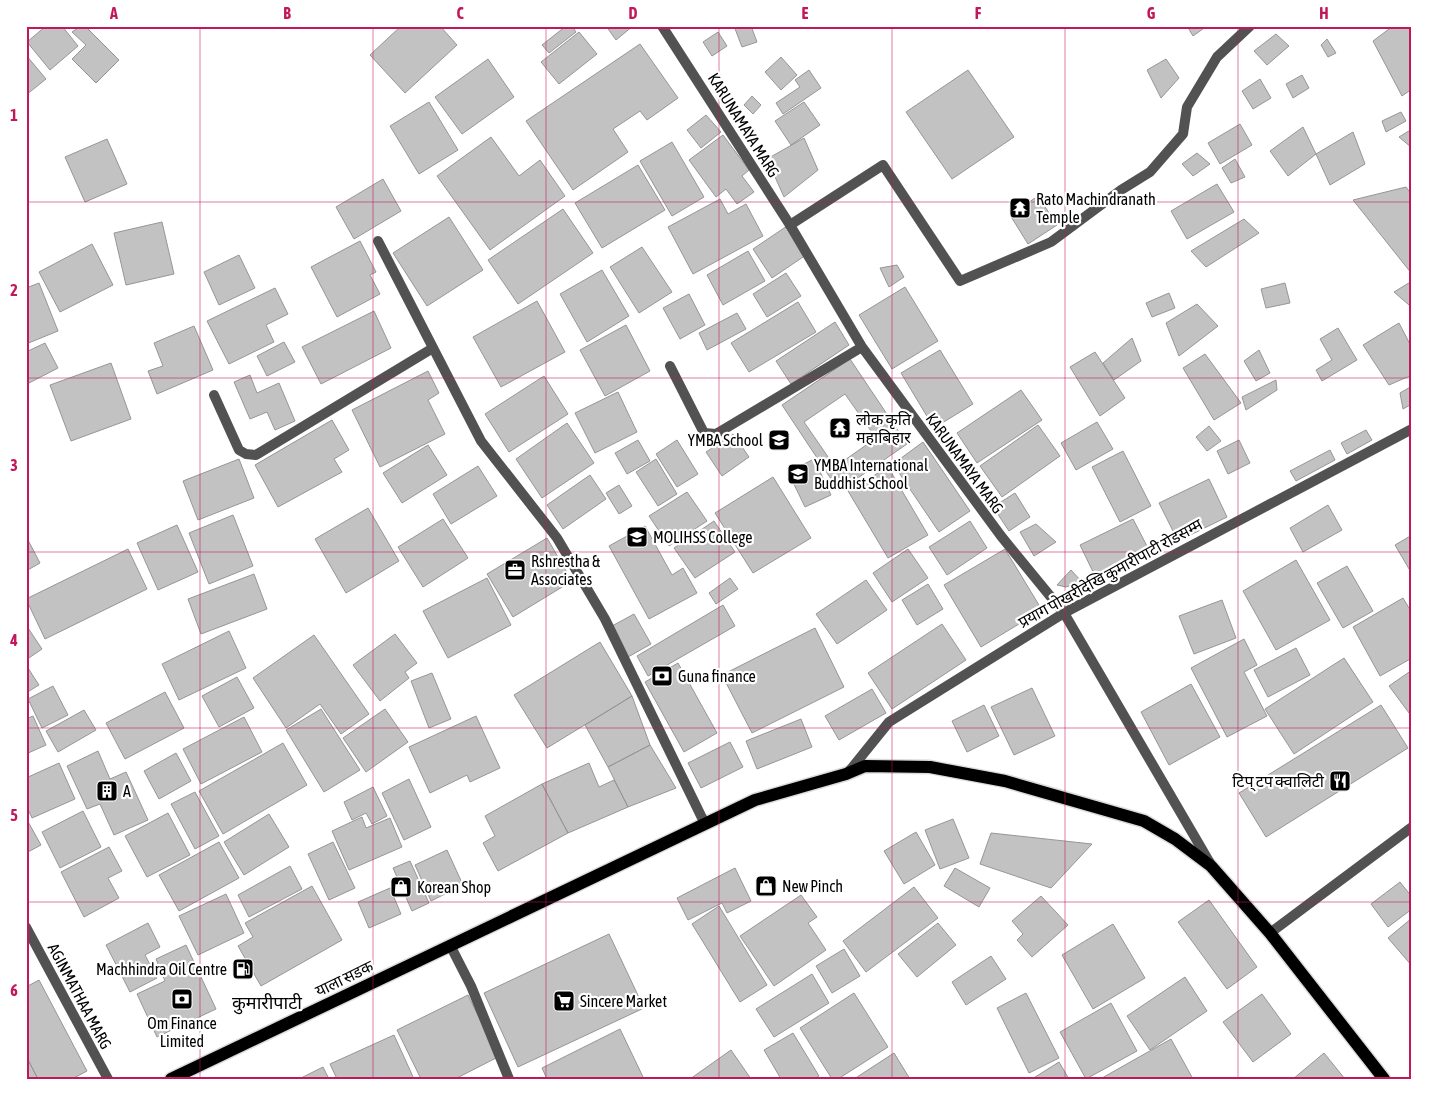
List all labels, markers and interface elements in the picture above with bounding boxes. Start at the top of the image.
text: A [109,4,118,22]
text: B [283,4,291,22]
text: C [456,4,464,22]
text: D [629,4,638,22]
text: E [802,4,809,22]
text: F [975,4,982,22]
text: G [1147,4,1156,22]
text: H [1319,4,1329,22]
street label: KARUNAMAYA MARG [705,70,783,180]
text: 1 [10,106,18,124]
place label: Rato Machindranath Temple [1036,190,1156,227]
temple icon: Rato Machindranath Temple [1008,196,1032,220]
text: 2 [10,281,18,299]
street label: KARUNAMAYA MARG [923,409,1007,517]
place label: लोक कृति महाबिहार [856,410,912,446]
temple icon: लोक कृति महाबिहार [828,416,852,440]
school or university icon: YMBA School [767,428,791,452]
place label: YMBA School [688,431,764,449]
text: 3 [10,456,18,474]
place label: YMBA International Buddhist School [814,456,929,492]
school or university icon: YMBA International Buddhist School [786,462,810,486]
street label: प्रयाग पोखरीदेखि कुमारीपाटी रोडसम्म [1015,515,1206,633]
school or university icon: MOLIHSS College [625,525,649,549]
place label: MOLIHSS College [653,528,752,547]
place label: Rshrestha & Associates [531,552,601,588]
office icon: Rshrestha & Associates [503,558,527,582]
text: 4 [9,631,18,649]
bank icon: Guna finance [650,664,674,688]
place label: Guna finance [678,667,756,685]
restaurant icon: टिप् टप क्वालिटी [1328,769,1352,793]
place label: टिप् टप क्वालिटी [1232,772,1325,792]
building icon: A [95,779,119,803]
place label: A [123,782,131,800]
text: 5 [10,806,18,824]
shop icon: New Pinch [754,874,778,898]
shop icon: Korean Shop [389,875,413,899]
place label: New Pinch [782,877,843,895]
place label: Korean Shop [417,878,491,897]
street label: AGINMATHAA MARG [45,940,115,1052]
street label: याला सडक [312,956,377,1000]
fuel station icon: Machhindra Oil Centre [231,957,255,981]
place label: Machhindra Oil Centre [96,960,227,978]
text: 6 [10,981,18,999]
bank icon: Om Finance Limited [170,987,194,1011]
supermarket icon: Sincere Market [552,989,576,1013]
district label: कुमारीपाटी [232,992,302,1015]
place label: Sincere Market [580,992,667,1010]
place label: Om Finance Limited [147,1014,217,1050]

